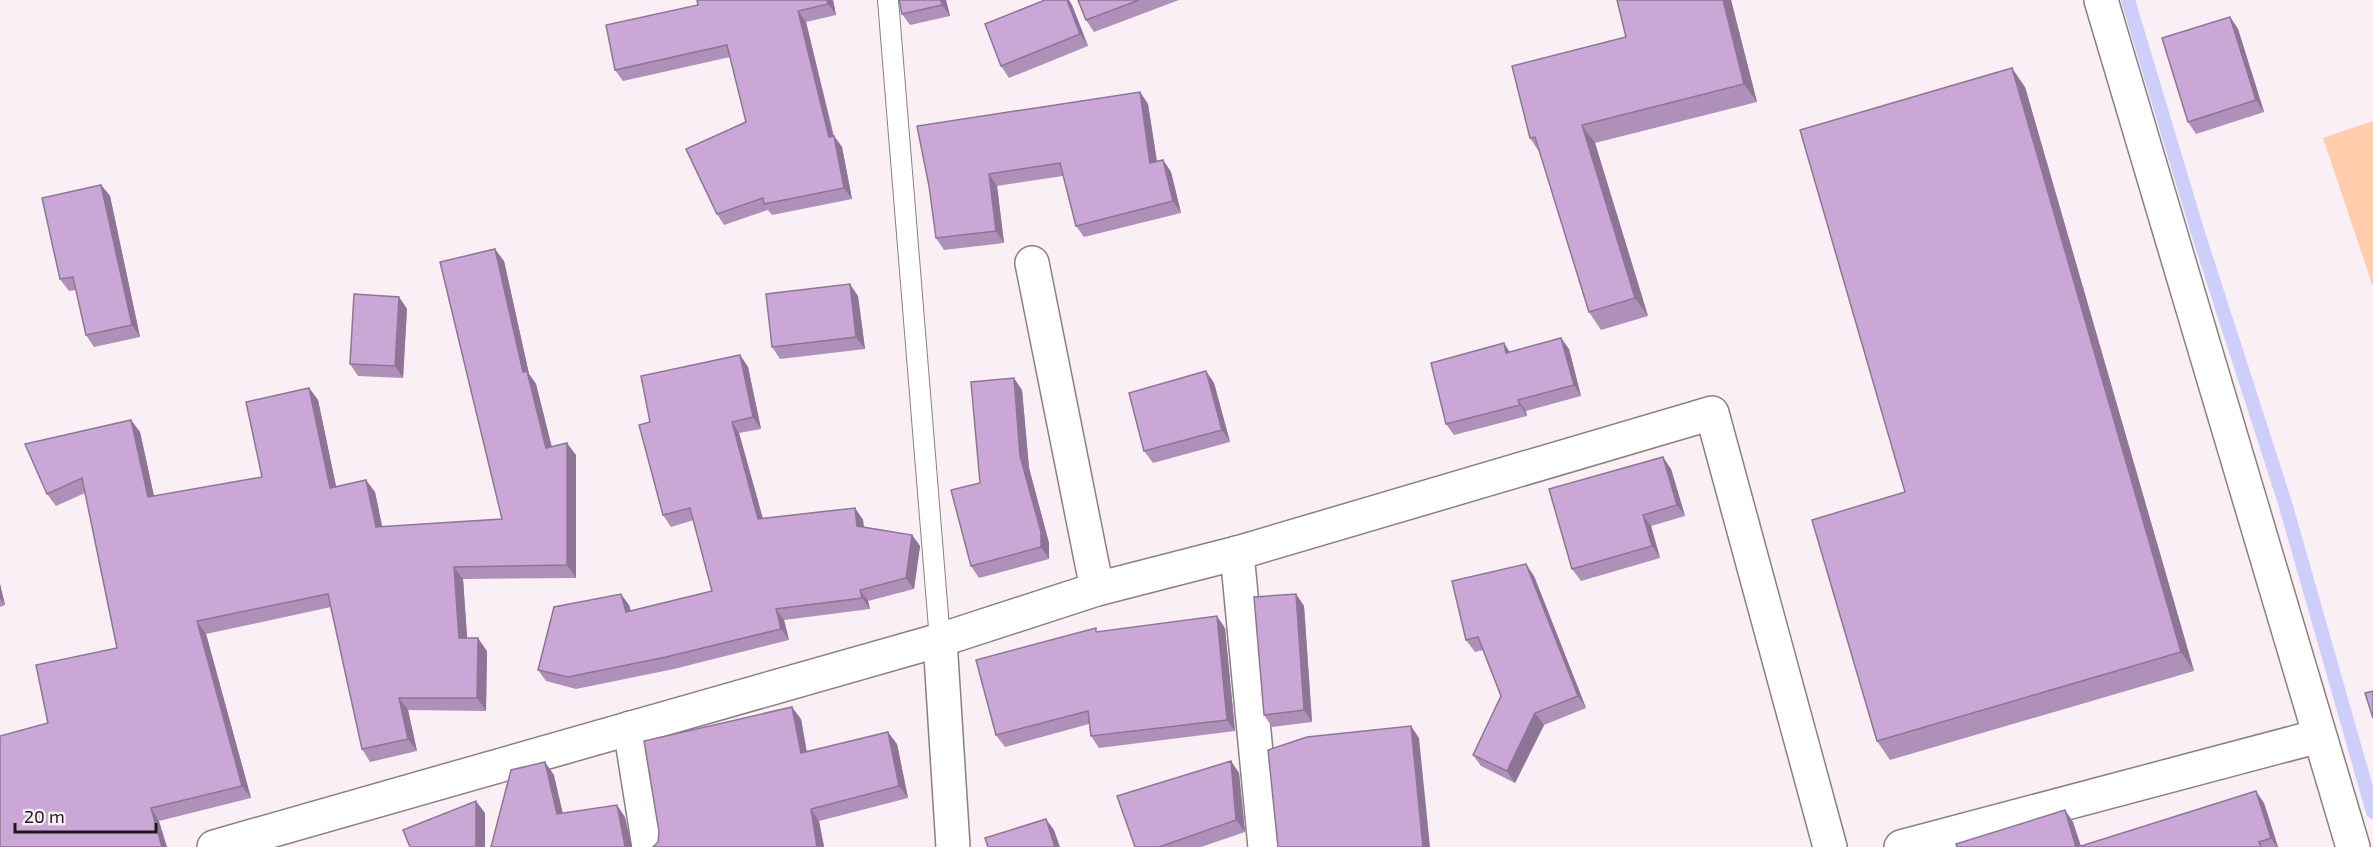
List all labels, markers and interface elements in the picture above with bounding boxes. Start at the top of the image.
scale bar [15,796,156,834]
text: 20 m [24,805,65,827]

